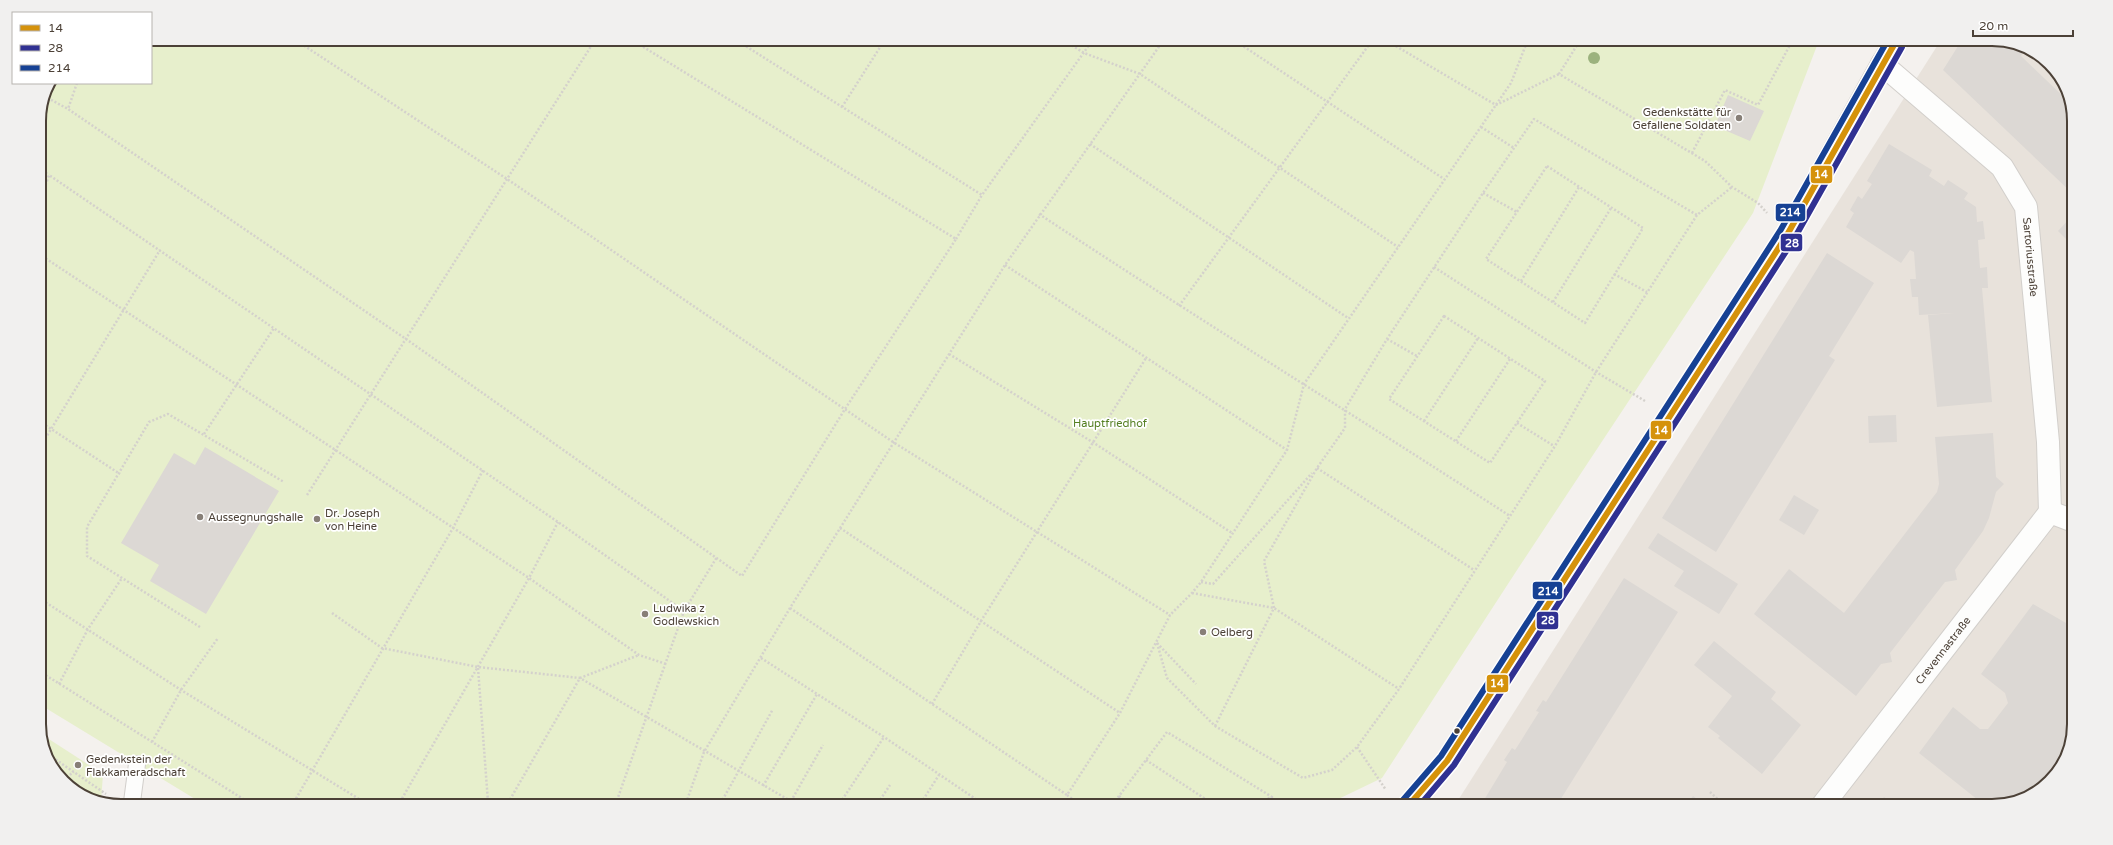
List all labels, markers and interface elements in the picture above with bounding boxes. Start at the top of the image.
legend [12,12,152,84]
scale bar [1973,12,2073,38]
text: 20 m [1979,19,2008,33]
text: 14 [48,21,64,35]
text: 28 [48,41,63,55]
text: 214 [48,61,71,75]
place label: Gedenkstätte für Gefallene Soldaten [1633,106,1732,132]
marker: Gedenkstätte für Gefallene Soldaten [1734,113,1744,123]
line badge: 14 [1810,165,1833,184]
text: 14 [1814,168,1828,181]
line badge: 214 [1775,203,1806,222]
text: 214 [1780,206,1800,219]
street label: Sartoriusstraße [2020,217,2041,297]
line badge: 28 [1780,233,1803,252]
text: 28 [1785,237,1799,250]
park label: Hauptfriedhof [1073,417,1148,430]
line badge: 14 [1650,420,1672,440]
text: 14 [1654,424,1668,437]
place label: Dr. Joseph von Heine [325,507,380,533]
place label: Aussegnungshalle [208,511,303,524]
marker: Aussegnungshalle [195,512,205,522]
marker: Dr. Joseph von Heine [312,514,322,524]
line badge: 214 [1532,581,1563,600]
text: 214 [1538,585,1558,598]
place label: Ludwika z Godlewskich [653,602,719,628]
marker: Ludwika z Godlewskich [640,609,650,619]
line badge: 28 [1536,611,1559,630]
text: 28 [1541,614,1555,627]
street label: Crevennastraße [1912,614,1973,687]
place label: Oelberg [1211,626,1253,639]
marker: Oelberg [1198,627,1208,637]
line badge: 14 [1486,674,1509,693]
text: 14 [1490,677,1504,690]
unlabelled marker [1452,726,1462,736]
place label: Gedenkstein der Flakkameradschaft [86,753,185,779]
marker: Gedenkstein der Flakkameradschaft [73,760,83,770]

